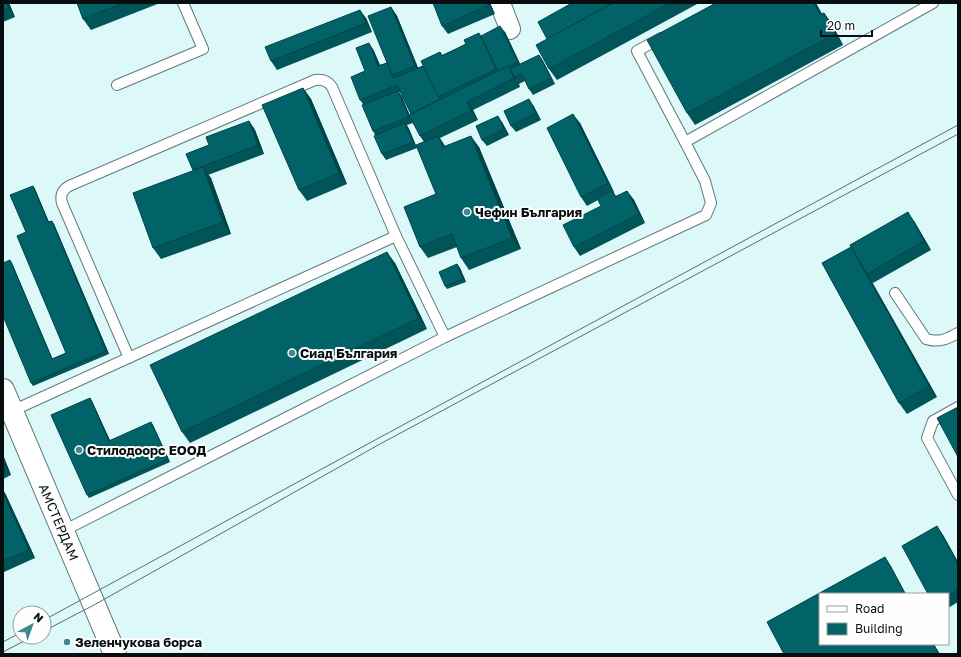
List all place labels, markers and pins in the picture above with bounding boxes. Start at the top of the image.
place label: Чефин България [475,204,582,220]
marker: Чефин България [462,207,472,217]
place label: Сиад България [300,345,397,361]
marker: Сиад България [287,348,297,358]
place label: Стилодоорс ЕООД [87,442,207,458]
marker: Стилодоорс ЕООД [74,445,84,455]
place label: Зеленчукова борса [75,634,202,650]
marker: Зеленчукова борса [62,637,72,647]

